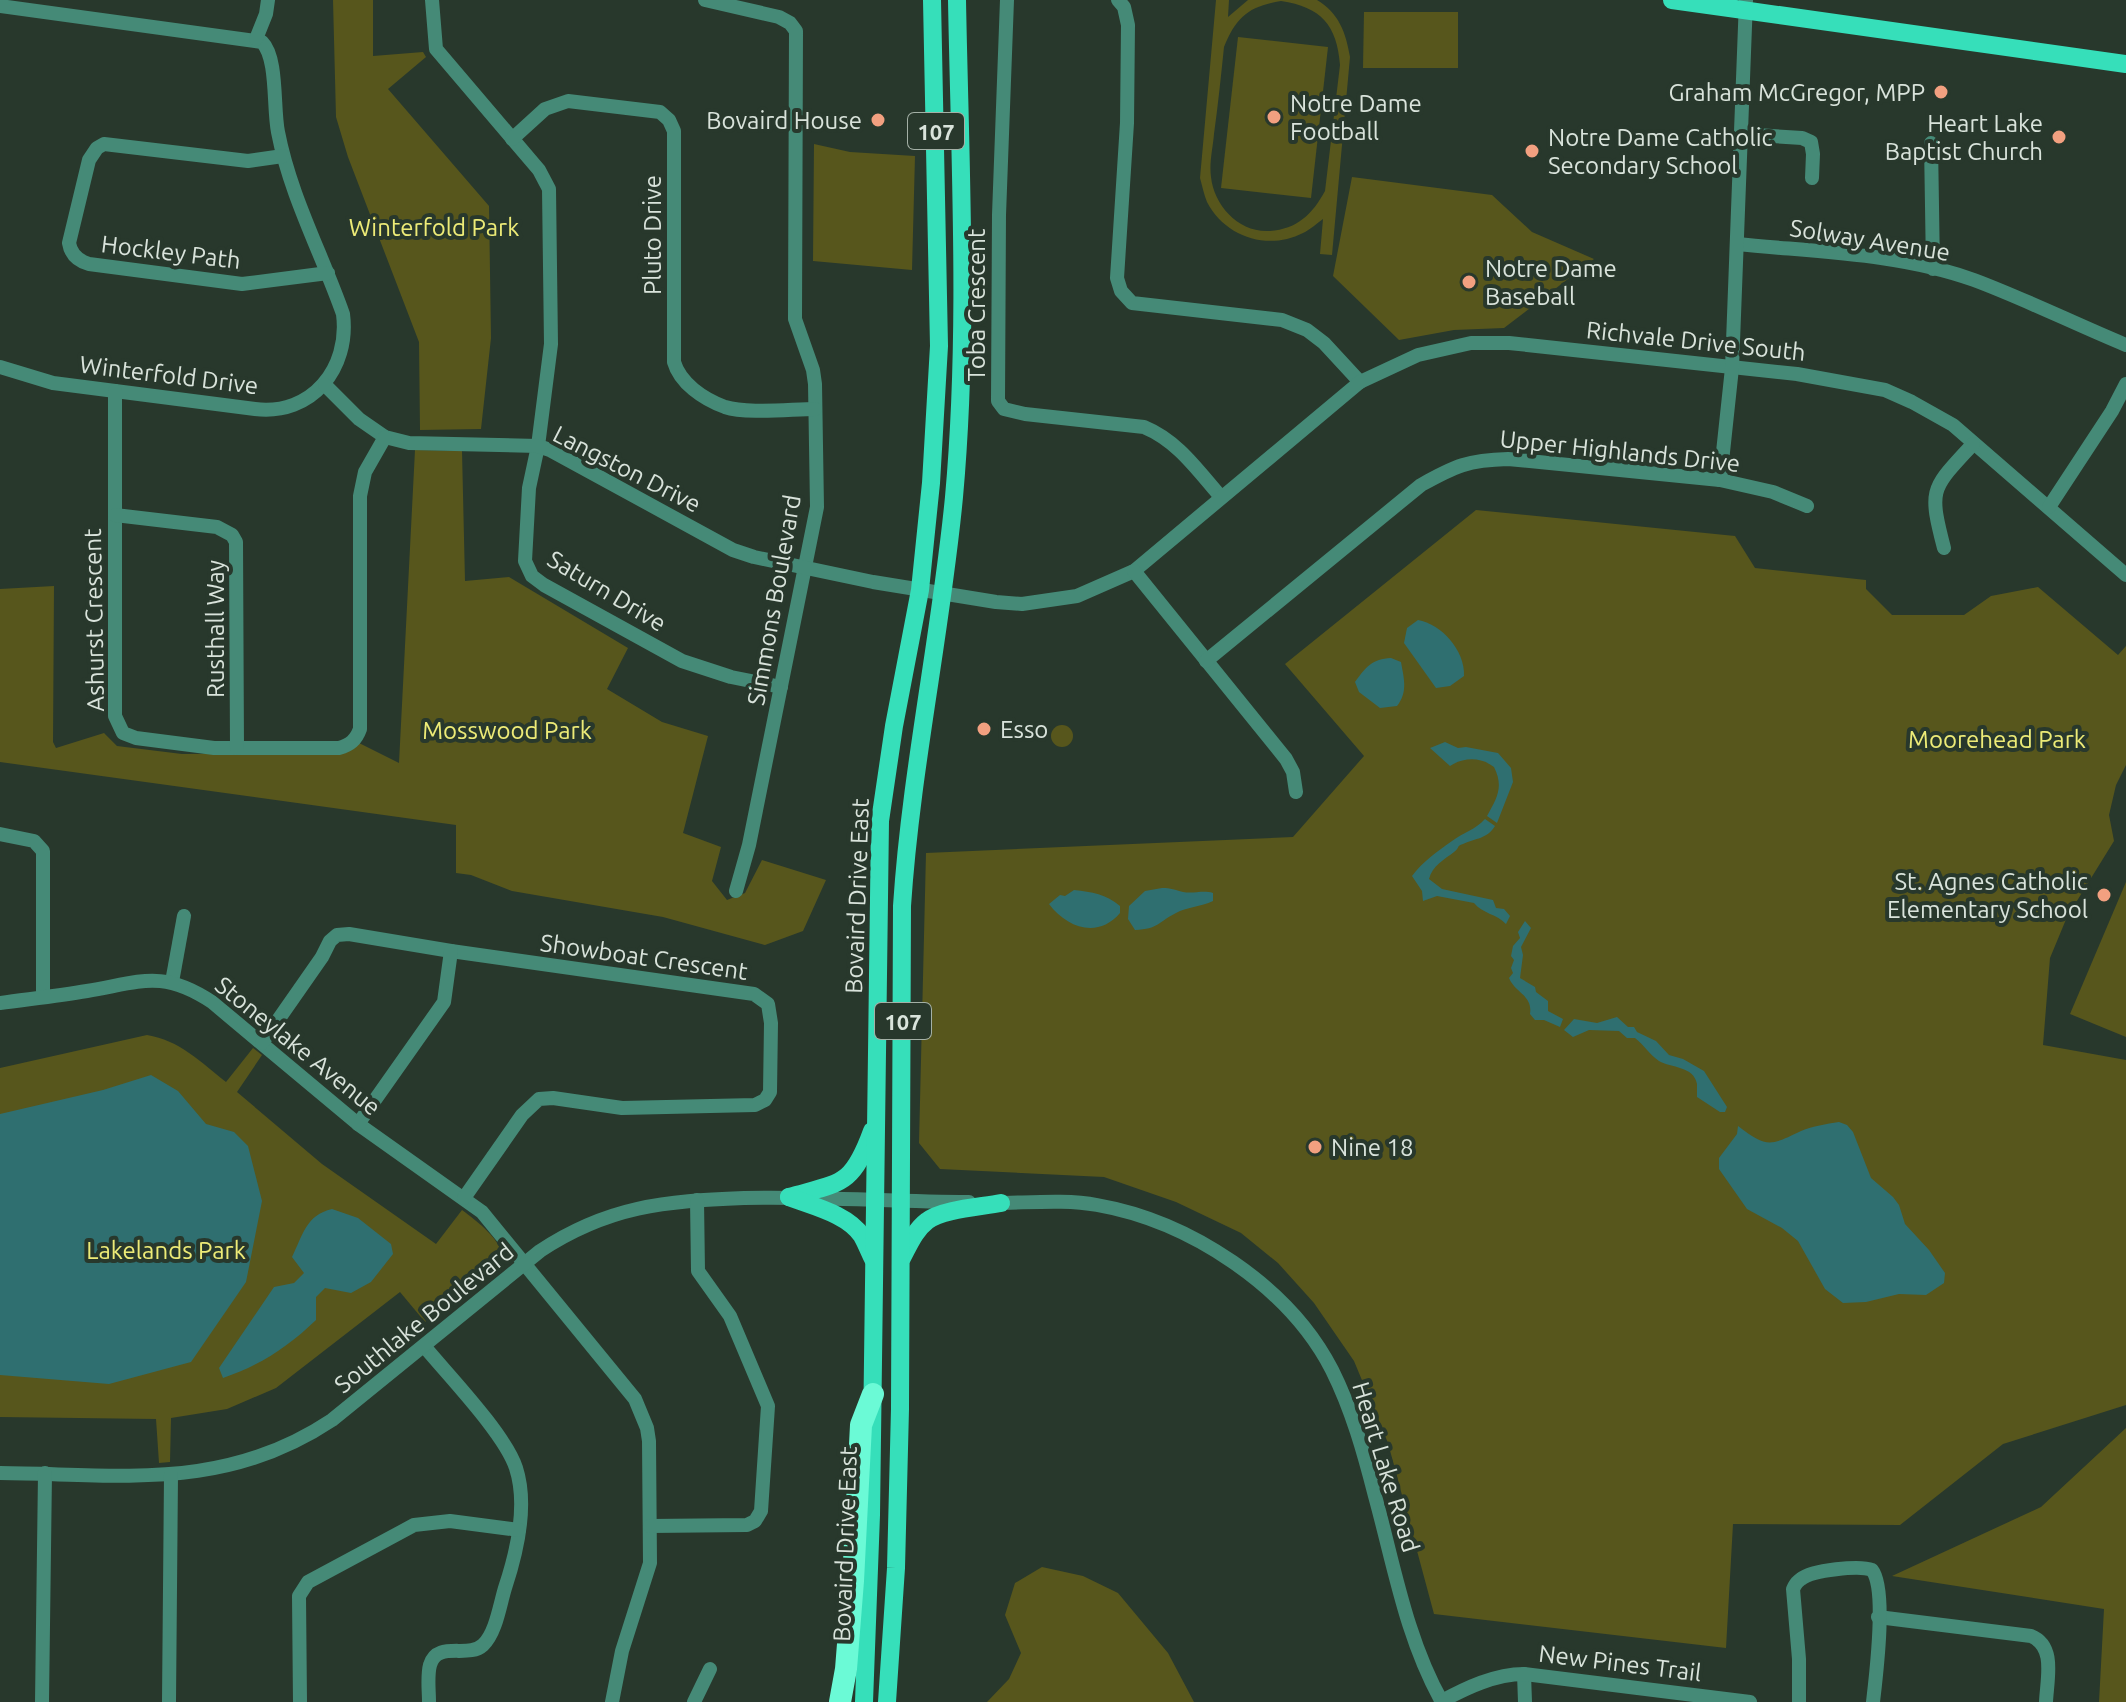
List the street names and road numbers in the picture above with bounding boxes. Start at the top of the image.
road number: 107 [908,113,964,149]
street label: Pluto Drive [639,175,666,295]
street label: Solway Avenue [1788,214,1952,266]
street label: Toba Crescent [963,228,990,382]
street label: Hockley Path [100,230,242,274]
street label: Richvale Drive South [1585,316,1807,366]
street label: Winterfold Drive [78,351,260,399]
street label: Langston Drive [549,420,705,518]
street label: Upper Highlands Drive [1499,425,1741,477]
street label: Simmons Boulevard [742,493,806,707]
street label: Ashurst Crescent [79,528,109,712]
street label: Saturn Drive [543,545,671,637]
street label: Rusthall Way [202,559,229,698]
street label: Bovaird Drive East [840,797,874,994]
street label: Showboat Crescent [539,929,750,985]
street label: Stoneylake Avenue [210,971,386,1121]
road number: 107 [875,1003,931,1039]
street label: Southlake Boulevard [329,1238,519,1398]
street label: Heart Lake Road [1347,1379,1425,1555]
street label: Bovaird Drive East [828,1445,862,1642]
street label: New Pines Trail [1537,1640,1703,1686]

